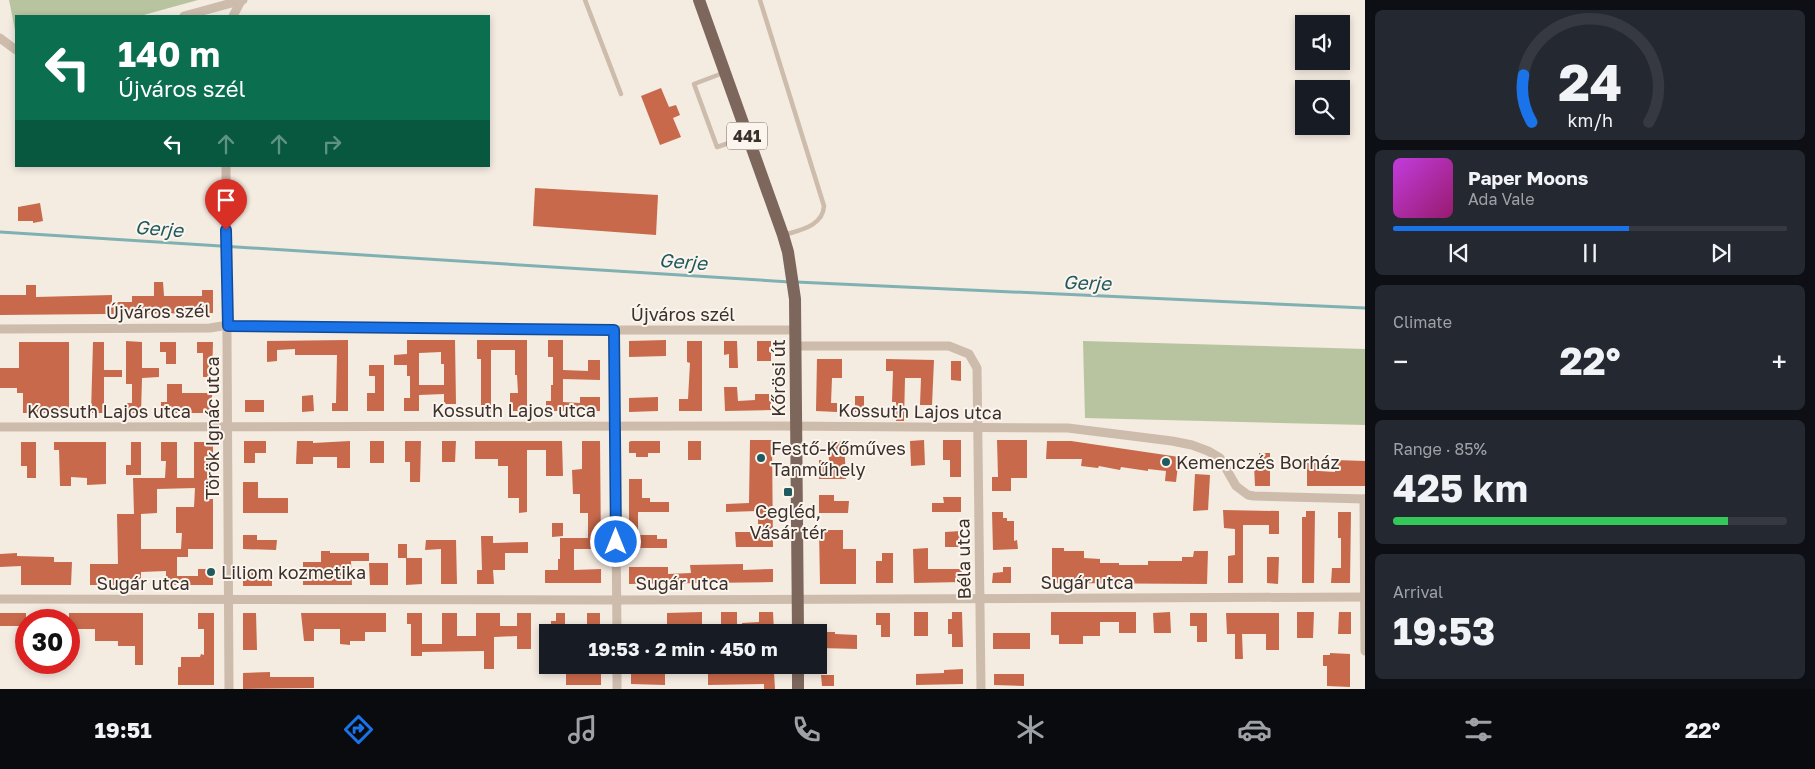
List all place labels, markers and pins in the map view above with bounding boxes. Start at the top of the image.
pin [205,179,247,230]
place label: Festő-Kőműves Tanműhely [771,437,906,480]
place label: Kemenczés Borház [1176,451,1340,473]
marker: Festő-Kőműves Tanműhely [755,452,767,464]
marker: Kemenczés Borház [1160,456,1172,468]
marker: Cegléd, Vásár tér [782,486,794,498]
place label: Cegléd, Vásár tér [749,500,827,543]
place label: Liliom kozmetika [221,561,366,583]
marker: Liliom kozmetika [205,566,217,578]

